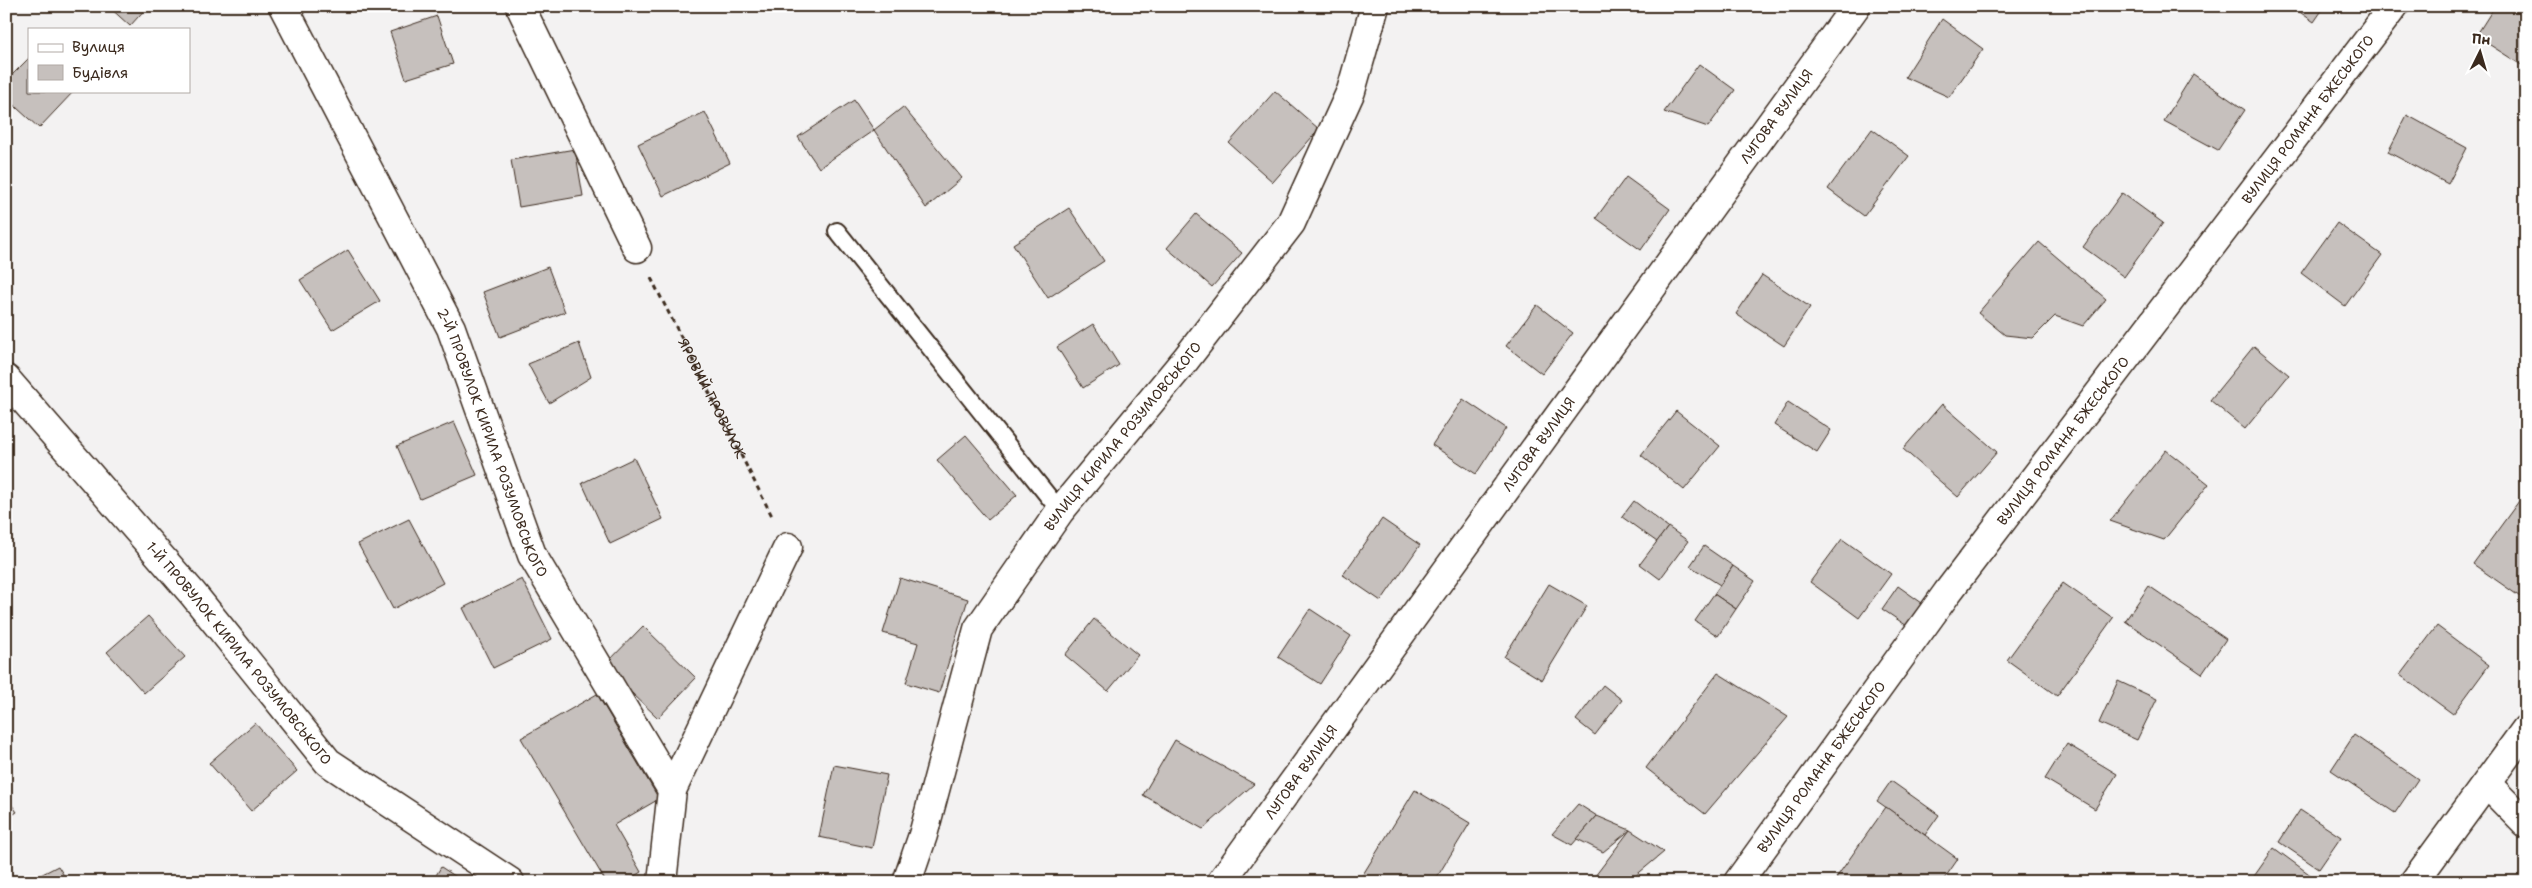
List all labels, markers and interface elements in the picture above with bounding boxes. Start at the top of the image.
legend [28,28,190,92]
north arrow [2454,28,2504,78]
text: Пн [2471,29,2491,49]
street label: ВУЛИЦЯ РОМАНА БЖЕСЬКОГО [2238,31,2378,207]
text: Вулиця [72,37,125,57]
text: Будівля [72,63,128,83]
street label: ЛУГОВА ВУЛИЦЯ [1736,65,1816,167]
street label: 2-Й ПРОВУЛОК КИРИЛА РОЗУМОВСЬКОГО [433,305,552,580]
street label: ЯРОВИЙ ПРОВУЛОК [674,335,750,461]
street label: ВУЛИЦЯ КИРИЛА РОЗУМОВСЬКОГО [1040,338,1205,534]
street label: ВУЛИЦЯ РОМАНА БЖЕСЬКОГО [1993,353,2133,529]
street label: ЛУГОВА ВУЛИЦЯ [1498,393,1579,495]
street label: 1-Й ПРОВУЛОК КИРИЛА РОЗУМОВСЬКОГО [143,538,336,768]
street label: ВУЛИЦЯ РОМАНА БЖЕСЬКОГО [1753,677,1889,856]
street label: ЛУГОВА ВУЛИЦЯ [1261,721,1341,823]

